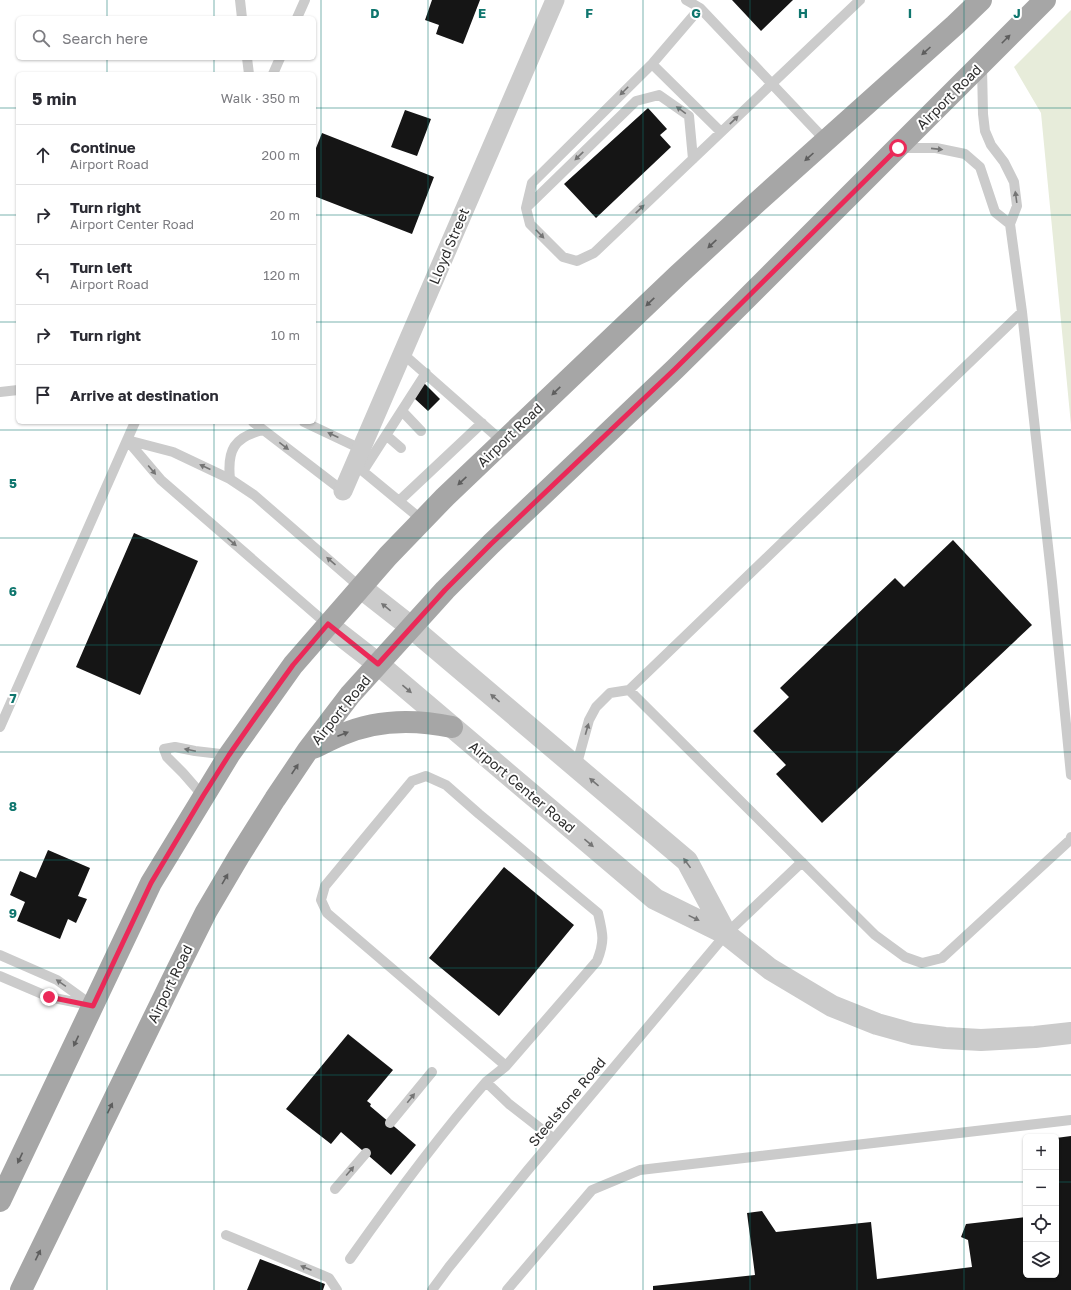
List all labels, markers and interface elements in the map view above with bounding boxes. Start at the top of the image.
text: D [370,5,380,21]
text: E [478,5,486,21]
text: F [585,5,593,21]
text: G [691,5,701,21]
text: H [798,5,808,21]
text: I [908,5,912,21]
text: J [1013,5,1021,21]
search box [16,16,316,60]
icon: search [30,27,52,49]
text: Search here [62,29,148,47]
one-way arrow [1001,34,1011,44]
one-way arrow [921,47,932,56]
street label: Airport Road [913,61,985,133]
one-way arrow [619,86,629,96]
text: 5 min [32,88,76,109]
text: Walk · 350 m [221,90,300,106]
one-way arrow [676,106,686,114]
one-way arrow [729,115,739,124]
text: Continue [70,138,136,156]
route start [889,139,907,157]
icon: ahead [32,144,54,166]
one-way arrow [930,146,943,152]
text: 200 m [262,147,300,163]
one-way arrow [574,151,584,161]
one-way arrow [803,152,814,161]
text: Airport Road [70,156,149,172]
one-way arrow [1013,191,1019,203]
text: Turn right [70,198,141,216]
icon: right [32,204,54,226]
street label: Lloyd Street [425,205,472,287]
one-way arrow [635,205,645,214]
text: 20 m [270,207,300,223]
text: Airport Center Road [70,216,194,232]
one-way arrow [535,229,545,239]
one-way arrow [707,239,717,249]
text: Turn left [70,258,132,276]
icon: left [32,264,54,286]
text: 120 m [263,267,300,283]
text: Airport Road [70,276,149,292]
one-way arrow [645,297,655,306]
icon: right [32,324,54,346]
text: Turn right [70,326,141,344]
text: 10 m [271,327,300,343]
icon: arrive [32,384,54,406]
text: Arrive at destination [70,386,219,404]
one-way arrow [551,387,561,396]
street label: Airport Road [473,399,546,470]
one-way arrow [327,432,338,438]
one-way arrow [279,442,290,450]
one-way arrow [199,464,211,470]
one-way arrow [148,465,157,475]
text: 5 [9,475,17,491]
one-way arrow [457,476,467,486]
one-way arrow [227,537,238,546]
one-way arrow [326,556,336,566]
text: 6 [9,583,17,599]
one-way arrow [380,602,391,611]
street label: Airport Road [307,671,374,748]
one-way arrow [402,685,413,694]
text: 7 [9,690,17,706]
one-way arrow [489,693,500,702]
one-way arrow [584,723,590,735]
one-way arrow [338,731,350,737]
street label: Airport Center Road [466,737,579,836]
one-way arrow [184,747,197,753]
one-way arrow [291,764,299,774]
one-way arrow [589,777,599,786]
text: 8 [9,798,17,814]
one-way arrow [583,838,594,847]
one-way arrow [683,858,691,868]
one-way arrow [222,873,229,885]
text: 9 [9,905,17,921]
one-way arrow [688,915,700,921]
street label: Airport Road [143,942,196,1026]
one-way arrow [56,979,66,987]
route end [40,988,58,1006]
one-way arrow [73,1035,79,1047]
street label: Steelstone Road [524,1054,609,1150]
one-way arrow [407,1092,416,1103]
one-way arrow [107,1102,113,1113]
map controls [1023,1134,1059,1278]
button: + [1023,1134,1059,1170]
one-way arrow [17,1153,23,1164]
one-way arrow [346,1166,355,1176]
button: − [1023,1170,1059,1206]
button: locate [1023,1206,1059,1242]
button: layers [1023,1242,1059,1278]
one-way arrow [35,1249,41,1261]
one-way arrow [300,1265,312,1271]

